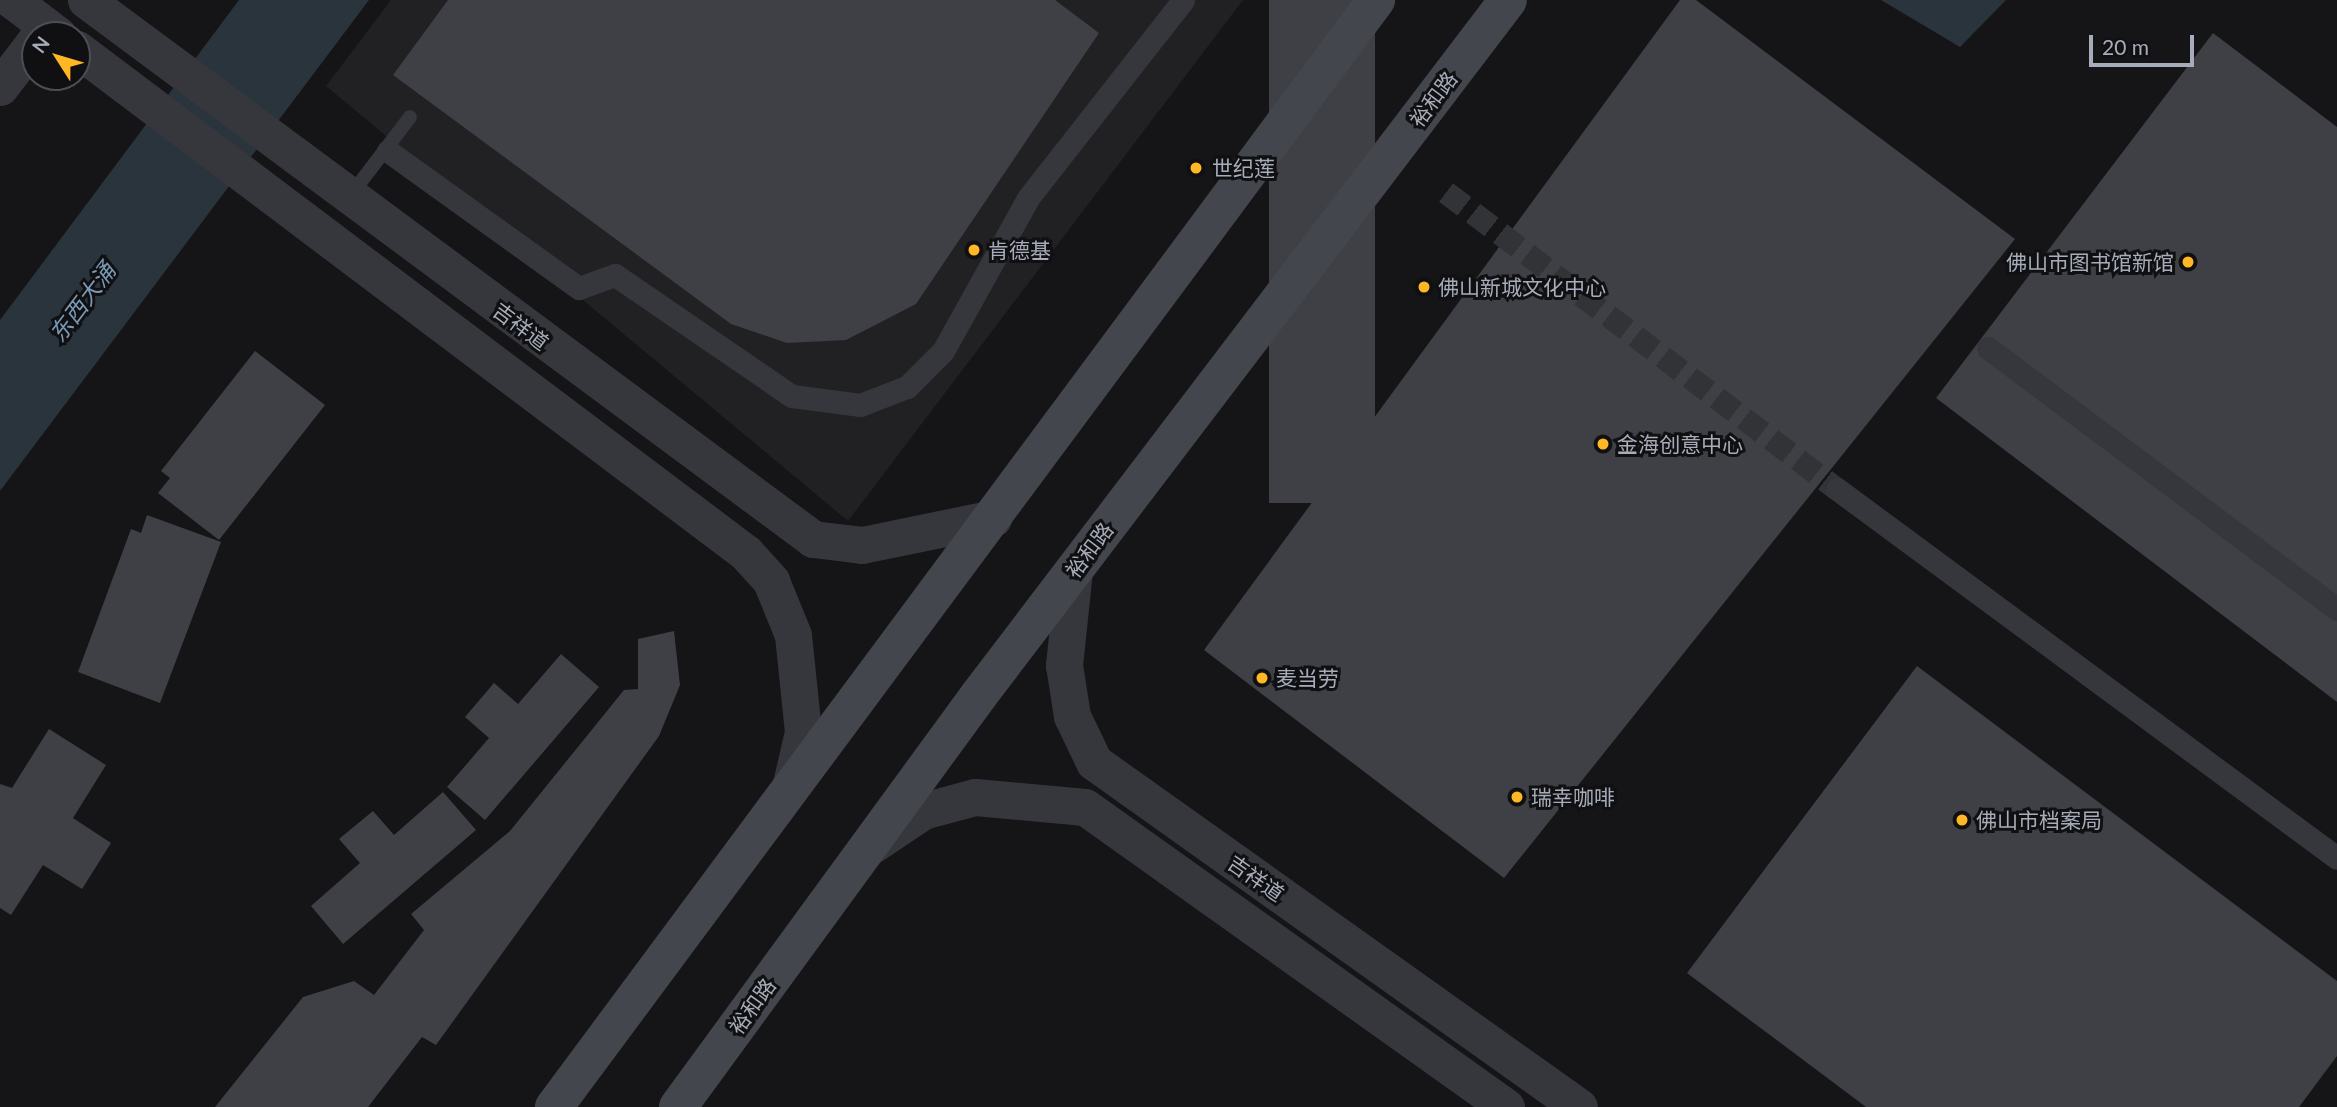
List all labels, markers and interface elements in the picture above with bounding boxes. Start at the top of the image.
north arrow [21,21,91,91]
scale bar [2092,21,2197,65]
text: N [27,32,54,57]
text: 20 m [2102,34,2149,59]
street label: 裕和路 [1404,66,1462,132]
place label: 世纪莲 [1212,155,1275,181]
marker: 世纪莲 [1186,158,1206,178]
place label: 肯德基 [988,237,1051,263]
marker: 肯德基 [966,242,982,258]
place label: 佛山市图书馆新馆 [2006,249,2174,275]
marker: 佛山市图书馆新馆 [2180,254,2196,270]
water label: 东西大涌 [43,257,121,347]
place label: 佛山新城文化中心 [1438,274,1606,300]
marker: 佛山新城文化中心 [1416,279,1432,295]
street label: 吉祥道 [488,297,554,355]
place label: 金海创意中心 [1617,431,1743,457]
marker: 金海创意中心 [1595,436,1611,452]
street label: 裕和路 [1060,517,1118,583]
place label: 麦当劳 [1276,665,1339,691]
marker: 麦当劳 [1254,670,1270,686]
place label: 瑞幸咖啡 [1531,784,1615,810]
marker: 瑞幸咖啡 [1509,789,1525,805]
place label: 佛山市档案局 [1976,807,2102,833]
marker: 佛山市档案局 [1954,812,1970,828]
street label: 吉祥道 [1223,850,1289,906]
street label: 裕和路 [723,973,781,1039]

